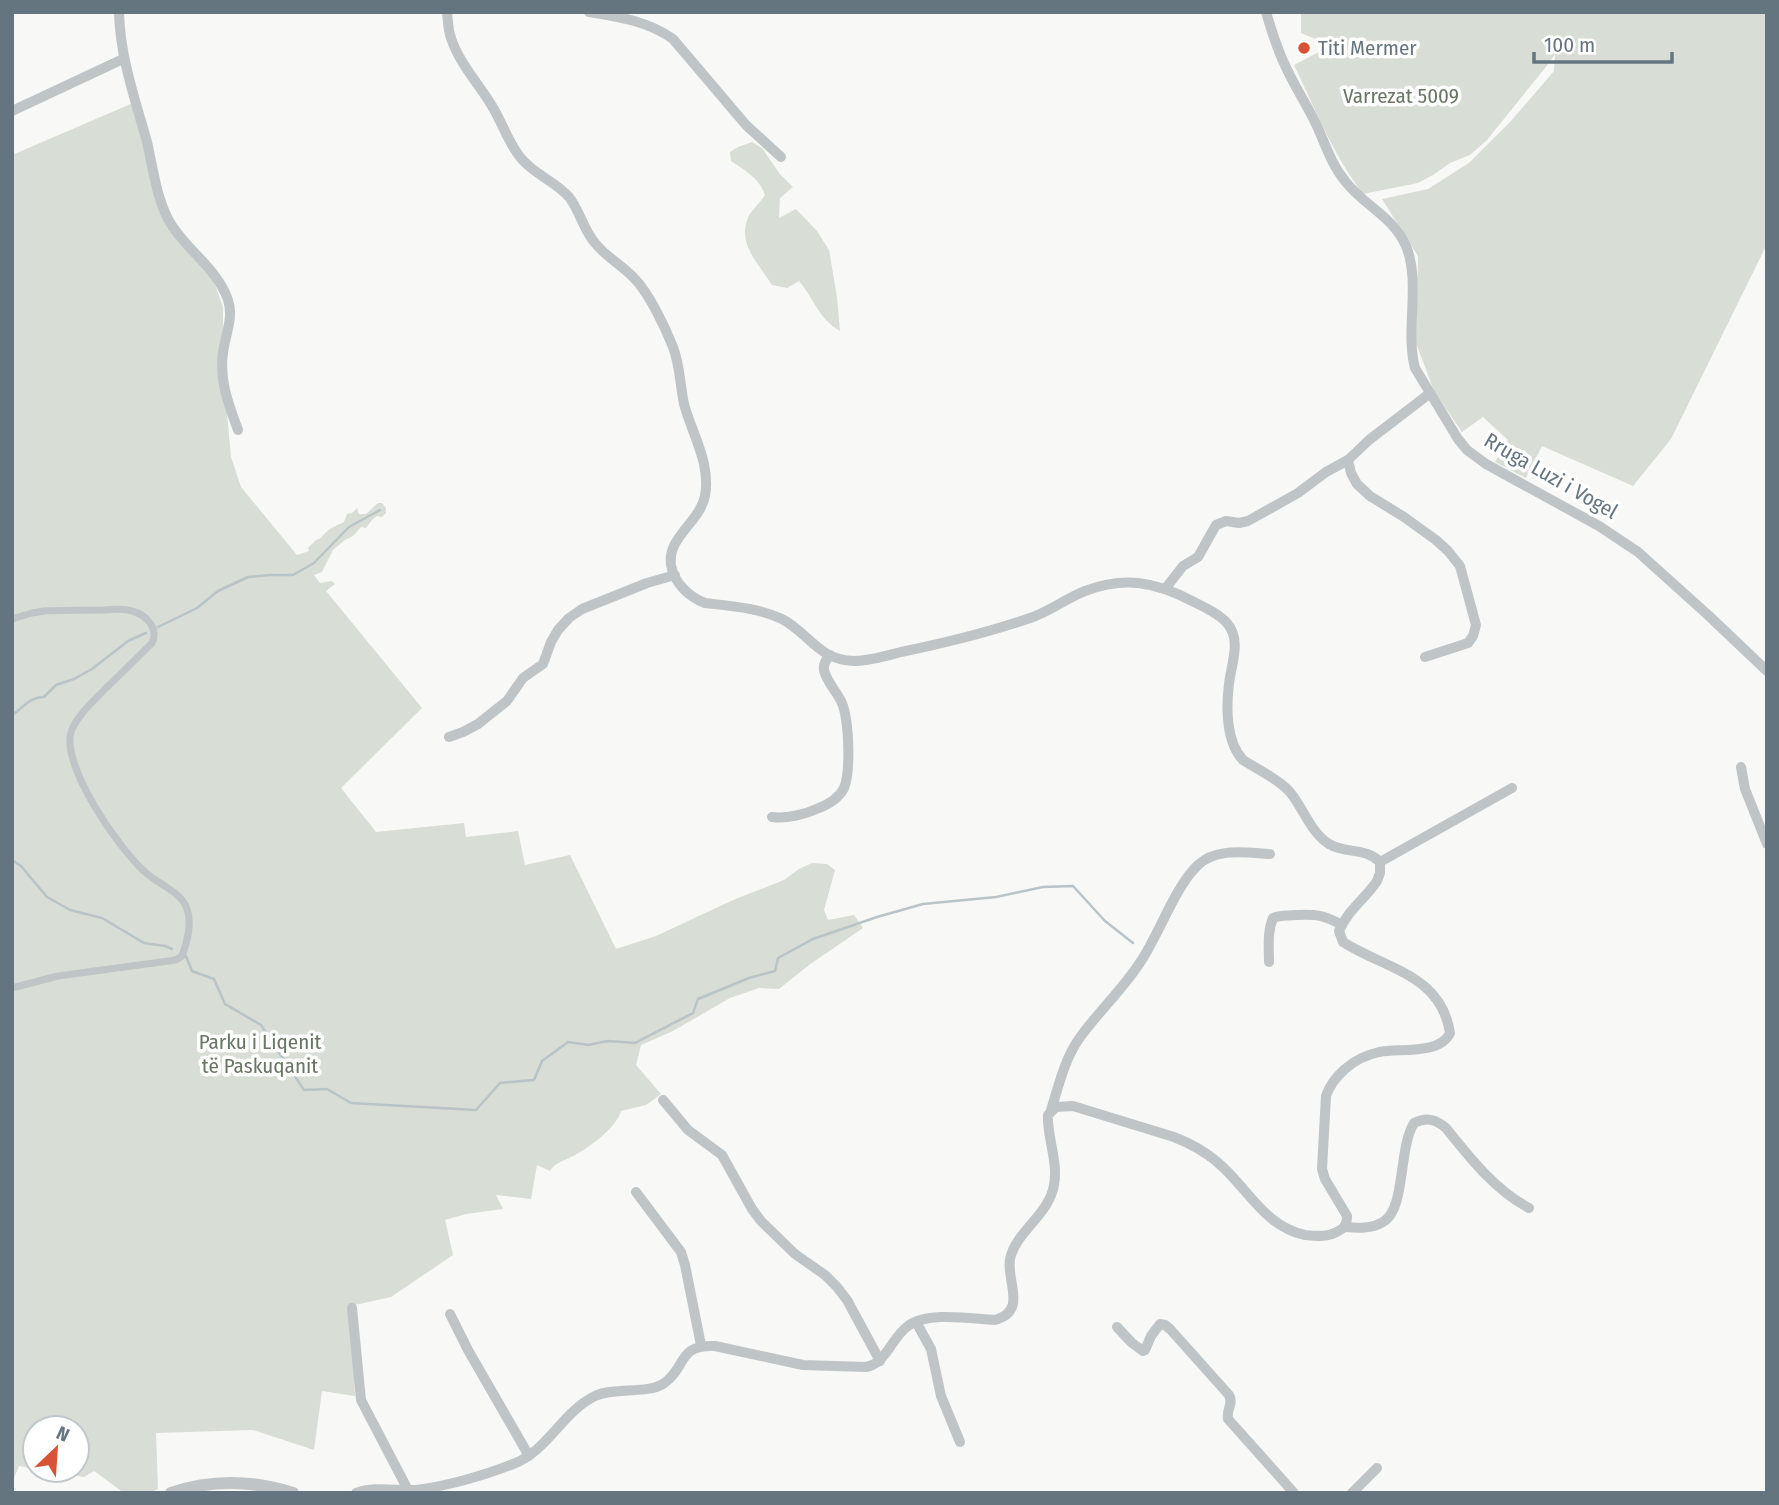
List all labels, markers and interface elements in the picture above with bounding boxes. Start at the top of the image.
scale bar [1534,21,1672,65]
text: 100 m [1544,32,1595,58]
place label: Titi Mermer [1318,35,1417,61]
marker: Titi Mermer [1296,40,1312,56]
park label: Varrezat 5009 [1343,83,1459,109]
street label: Rruga Luzi i Vogel [1480,427,1623,525]
park label: Parku i Liqenit të Paskuqanit [199,1029,322,1079]
north arrow [21,1414,91,1484]
text: N [53,1421,73,1447]

